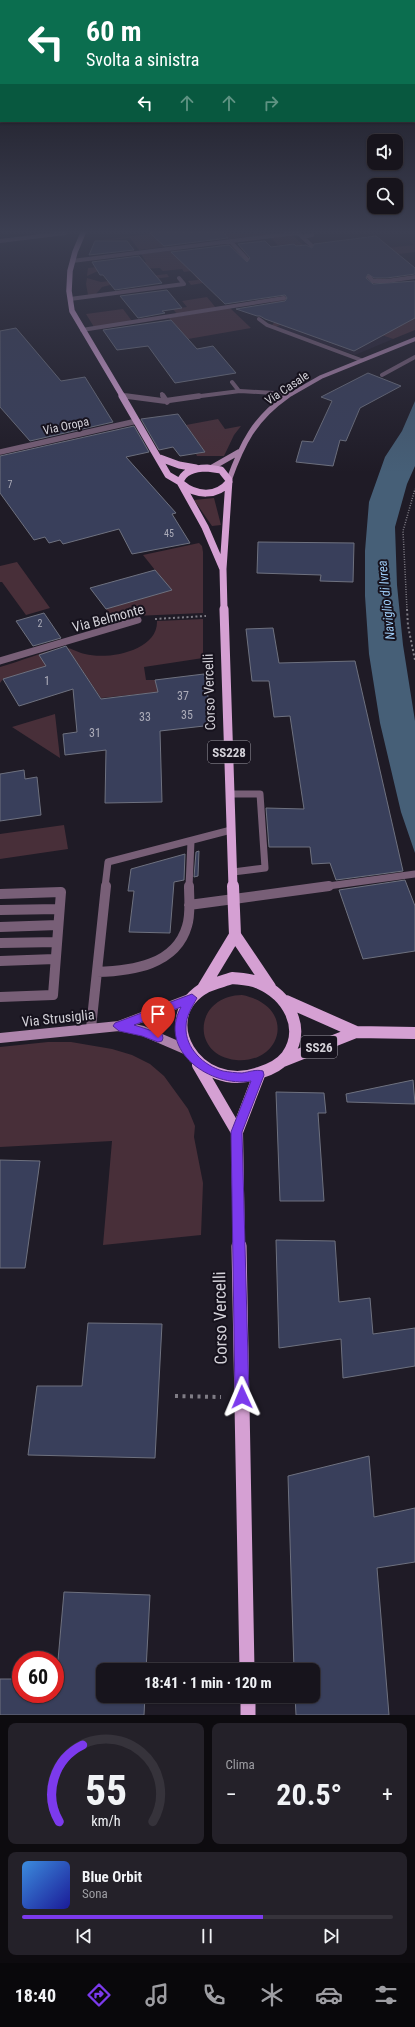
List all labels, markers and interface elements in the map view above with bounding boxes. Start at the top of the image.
text: 60 m [86,15,142,48]
icon: left [20,16,72,68]
text: Svolta a sinistra [86,49,199,70]
icon: left [134,92,156,114]
icon: ahead [176,92,198,114]
icon: ahead [218,92,240,114]
icon: right [260,92,282,114]
map controls [367,134,403,214]
button: sound [367,134,403,170]
button: search [367,178,403,214]
street label: Via Casale [262,368,312,408]
street label: Via Oropa [42,414,90,438]
house number: 7 [8,479,13,490]
house number: 45 [164,528,174,539]
water label: Naviglio di Ivrea [374,560,398,640]
street label: Via Belmonte [70,601,146,635]
house number: 2 [38,618,43,629]
street label: Corso Vercelli [200,653,218,731]
house number: 1 [44,674,50,688]
house number: 37 [177,689,189,703]
house number: 35 [181,708,193,722]
house number: 33 [139,710,151,724]
house number: 31 [89,726,101,740]
road number: SS228 [208,741,250,763]
pin [141,997,175,1038]
icon: arrive [147,1003,169,1025]
street label: Via Strusiglia [21,1006,95,1030]
road number: SS26 [301,1036,337,1058]
street label: Corso Vercelli [209,1271,231,1365]
position arrow [221,1376,263,1418]
speed limit sign: 60 [12,1651,64,1703]
text: 18:41 · 1 min · 120 m [144,1674,272,1692]
text: Clima [226,1757,255,1772]
text: 55 [85,1765,127,1814]
text: 20.5° [276,1777,342,1812]
text: − [226,1782,237,1807]
text: + [382,1782,393,1807]
text: km/h [91,1812,120,1828]
text: Blue Orbit [82,1868,142,1886]
text: Sona [82,1886,108,1901]
icon: previous [73,1925,95,1947]
icon: pause [196,1925,218,1947]
icon: next [320,1925,342,1947]
icon: directions [85,1981,113,2009]
icon: music [143,1981,171,2009]
icon: phone [200,1981,228,2009]
icon: climate [258,1981,286,2009]
icon: car [315,1981,343,2009]
icon: filters [372,1981,400,2009]
text: 18:40 [15,1985,56,2006]

